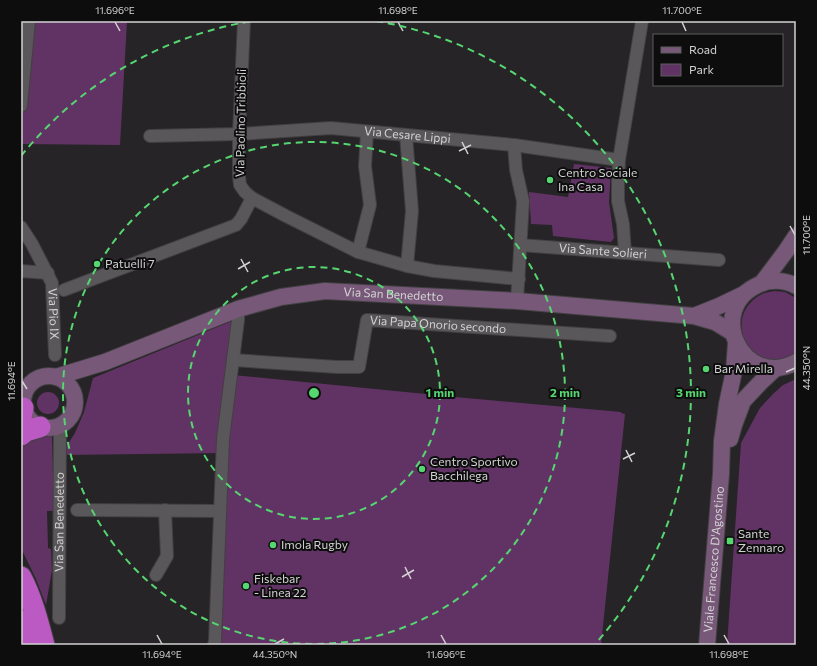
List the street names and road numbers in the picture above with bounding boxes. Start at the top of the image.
street label: Via Paolino Tribbioli [232,69,248,177]
street label: Via Cesare Lippi [364,123,451,145]
street label: Via Sante Solieri [558,240,647,261]
street label: Via San Benedetto [343,284,444,303]
street label: Via Pio IX [46,288,62,340]
street label: Via Papa Onorio secondo [369,312,507,335]
street label: Via San Benedetto [51,472,66,572]
street label: Viale Francesco D'Agostino [700,486,726,633]

